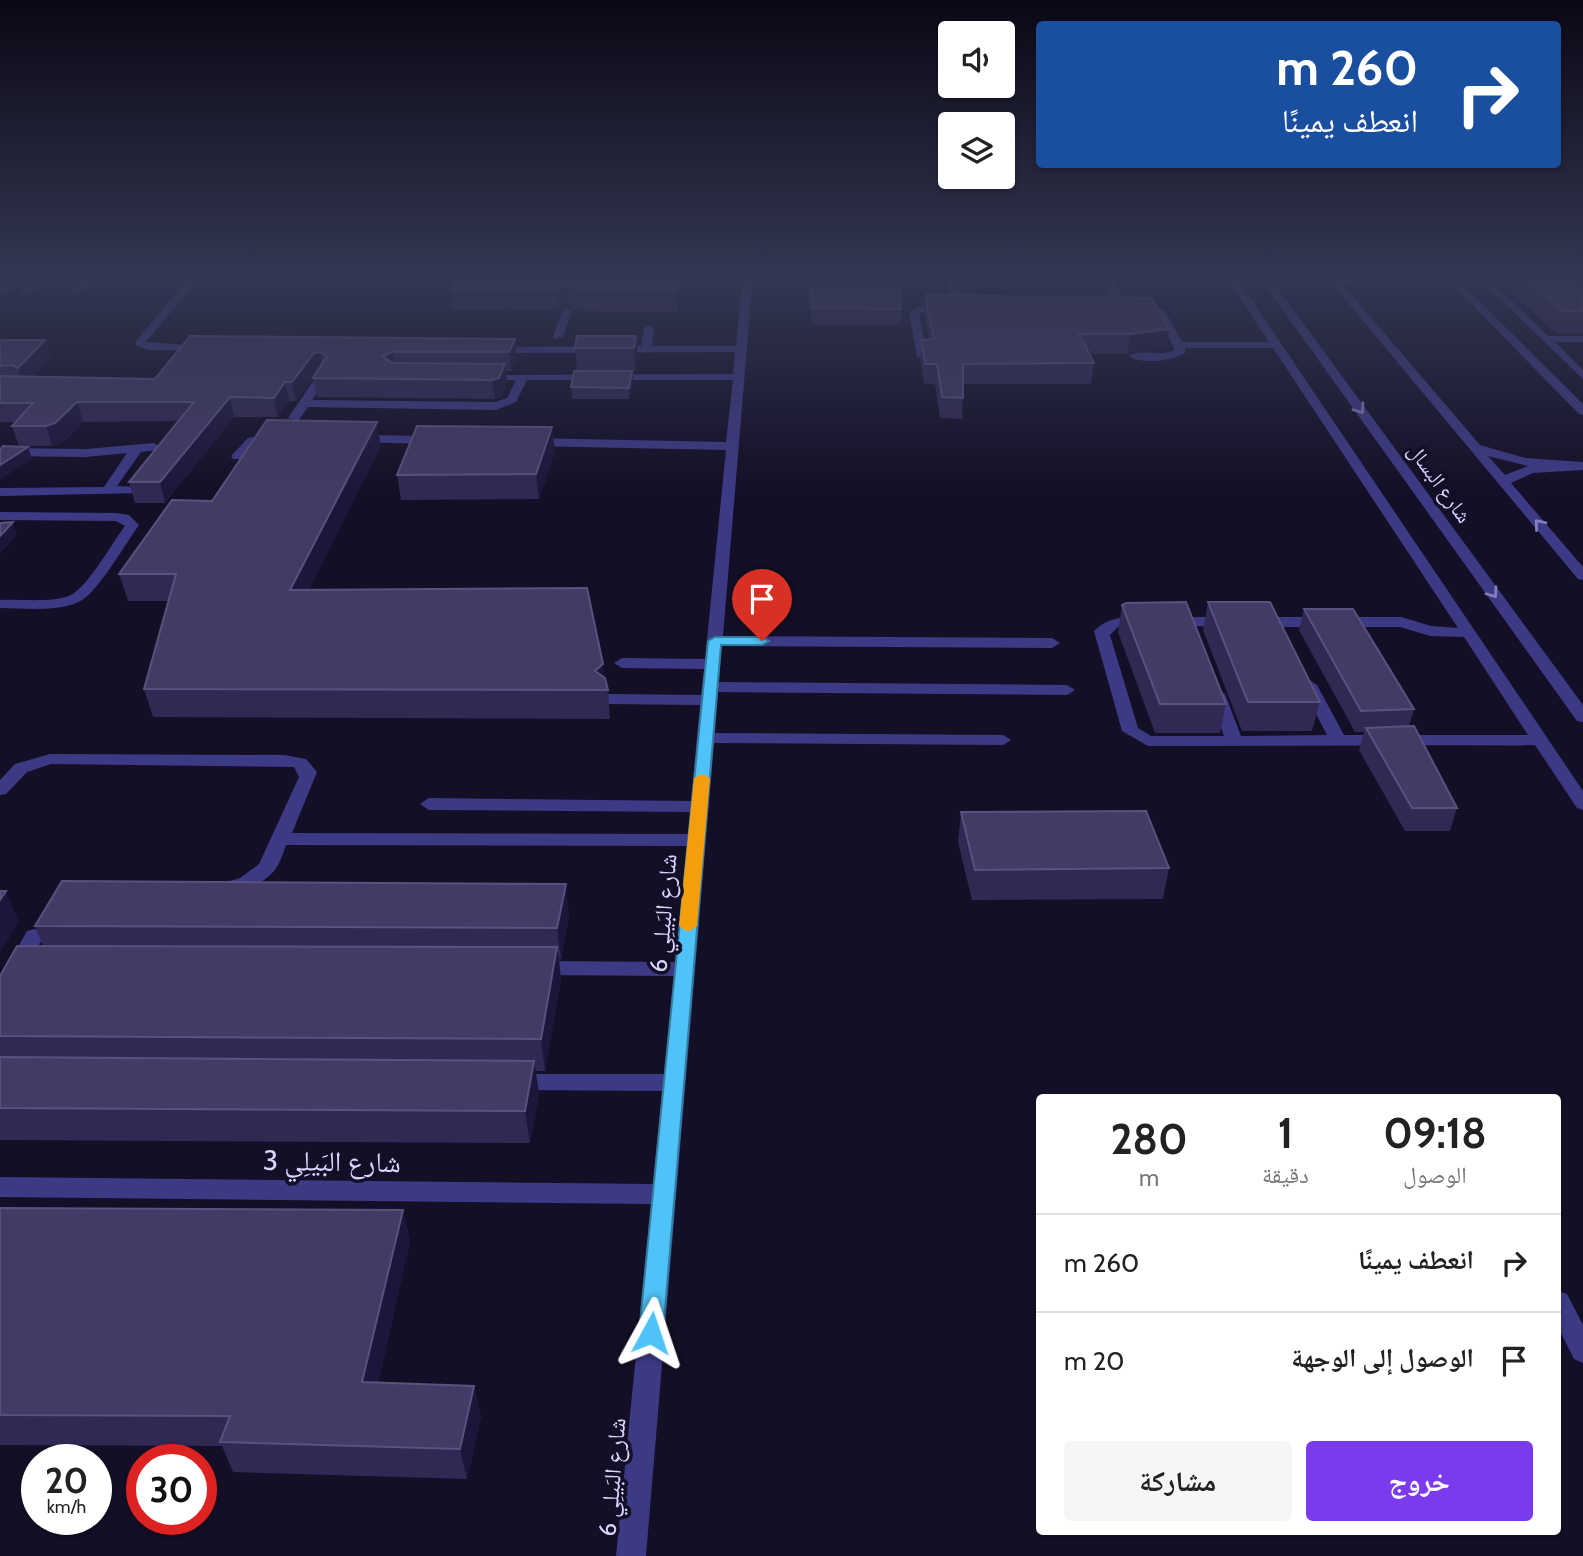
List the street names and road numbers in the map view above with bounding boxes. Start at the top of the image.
street label: شارع البسال [1402,438,1477,528]
street label: شارع البَيلِي 6 [643,853,688,974]
street label: شارع البَيلِي 3 [263,1143,401,1185]
street label: شارع البَيلِي 6 [592,1417,637,1538]

